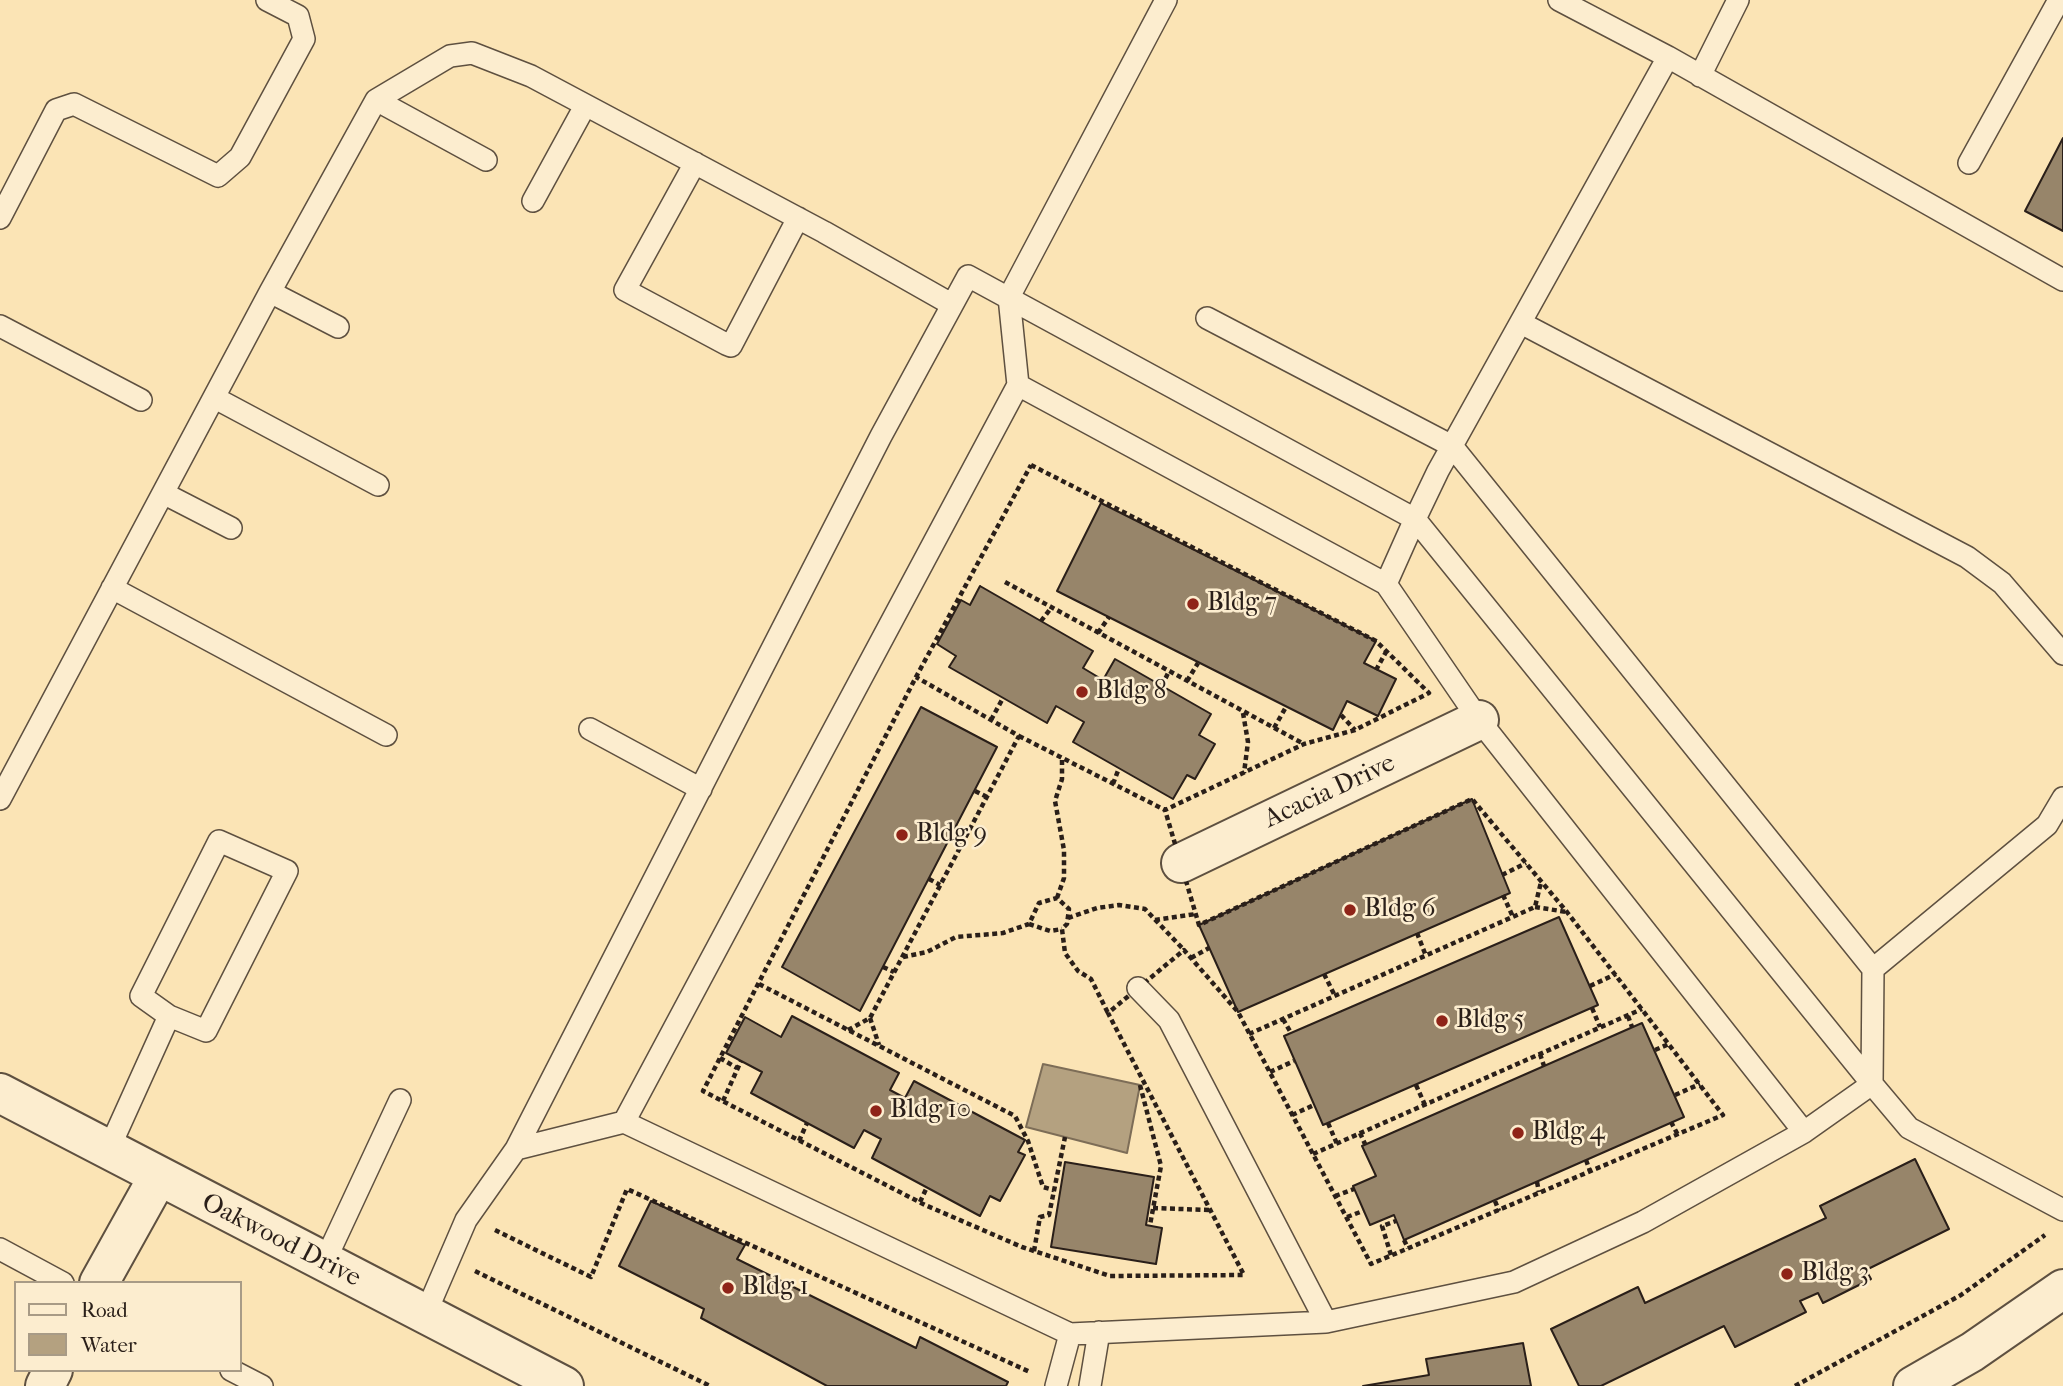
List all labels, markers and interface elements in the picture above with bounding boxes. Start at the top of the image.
place label: Bldg 7 [1207,588,1277,620]
marker: Bldg 7 [1185,596,1201,612]
place label: Bldg 8 [1096,676,1167,708]
marker: Bldg 8 [1074,684,1090,700]
street label: Acacia Drive [1260,748,1400,836]
place label: Bldg 9 [916,819,987,851]
marker: Bldg 9 [894,827,910,843]
place label: Bldg 6 [1364,894,1436,926]
marker: Bldg 6 [1342,902,1358,918]
place label: Bldg 5 [1456,1005,1525,1037]
marker: Bldg 5 [1434,1013,1450,1029]
place label: Bldg 10 [890,1095,971,1127]
marker: Bldg 10 [868,1103,884,1119]
place label: Bldg 4 [1532,1117,1605,1149]
marker: Bldg 4 [1510,1125,1526,1141]
street label: Oakwood Drive [196,1187,366,1295]
place label: Bldg 3 [1801,1258,1869,1290]
marker: Bldg 3 [1779,1266,1795,1282]
place label: Bldg 1 [742,1272,809,1304]
marker: Bldg 1 [720,1280,736,1296]
legend [14,1281,242,1372]
text: Road [81,1298,128,1322]
text: Water [81,1333,137,1357]

